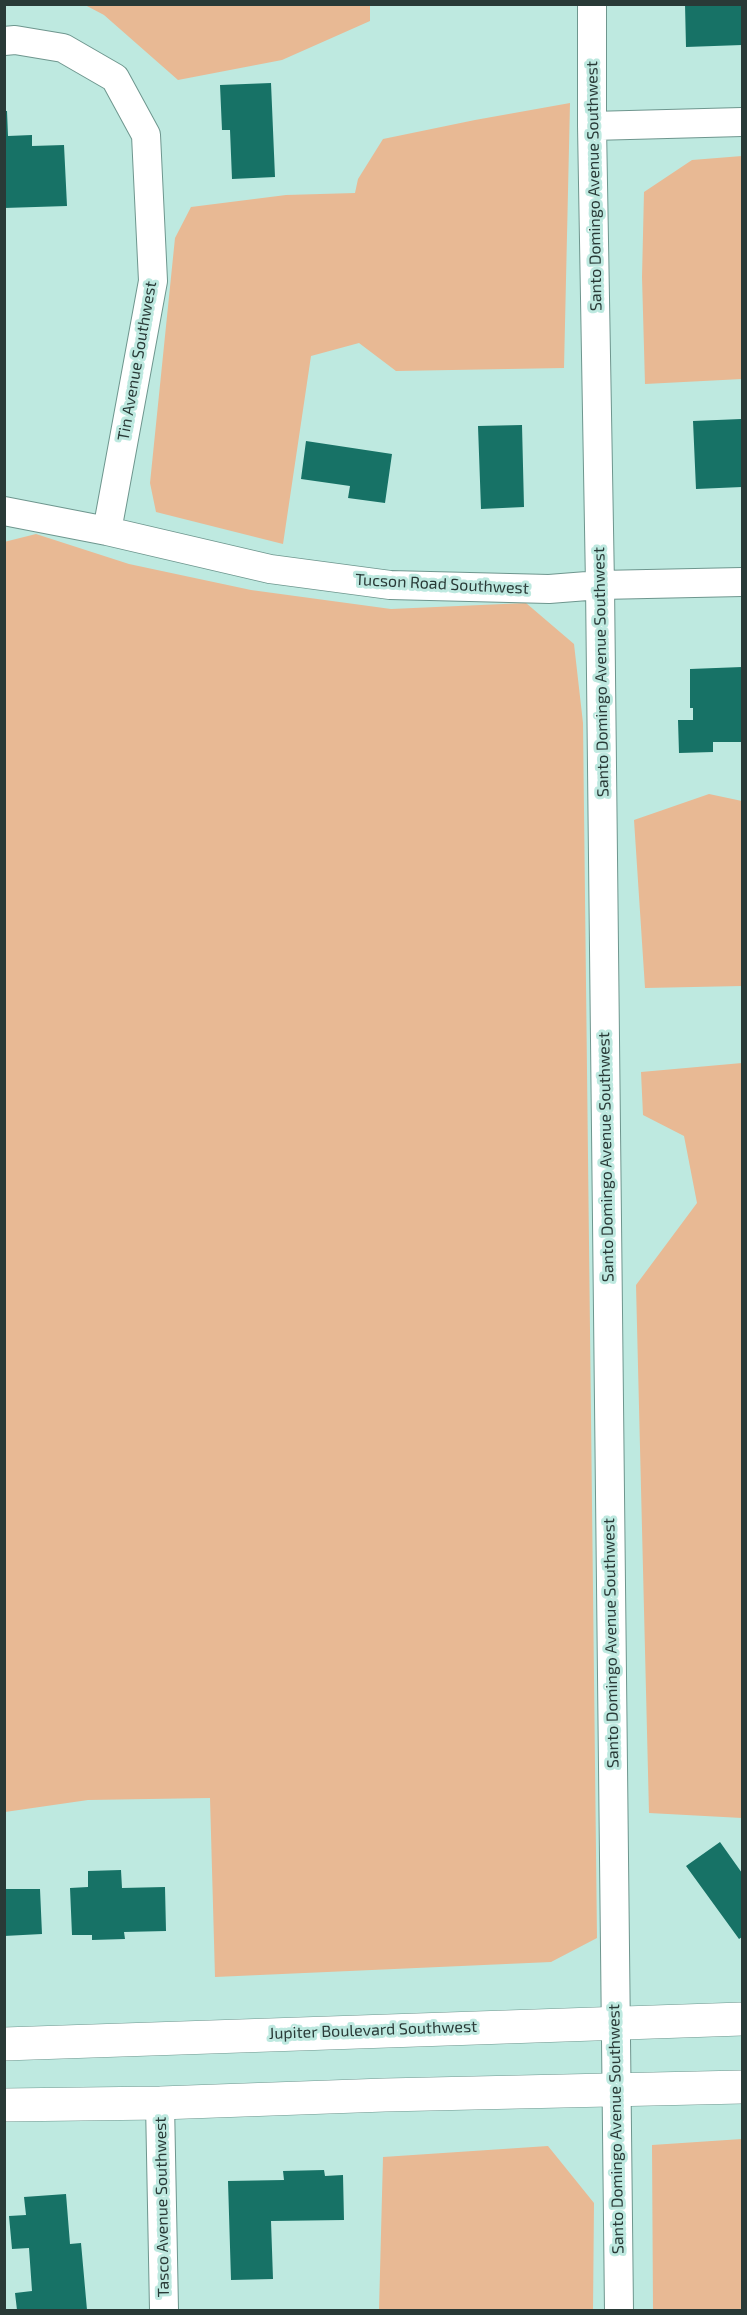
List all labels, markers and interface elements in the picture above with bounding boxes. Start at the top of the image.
street label: Santo Domingo Avenue Southwest [582,61,606,311]
street label: Tin Avenue Southwest [113,280,161,442]
street label: Santo Domingo Avenue Southwest [589,547,613,797]
street label: Tucson Road Southwest [355,570,529,598]
street label: Santo Domingo Avenue Southwest [594,1032,618,1282]
street label: Santo Domingo Avenue Southwest [599,1518,623,1768]
street label: Santo Domingo Avenue Southwest [604,2004,628,2254]
street label: Jupiter Boulevard Southwest [268,2017,478,2043]
street label: Tasco Avenue Southwest [151,2116,173,2298]

